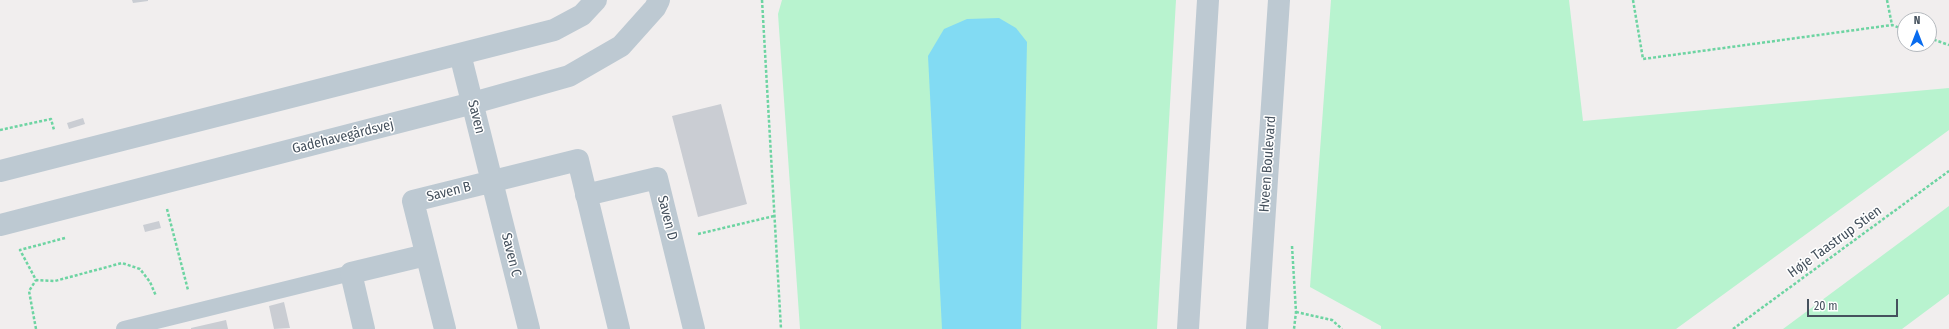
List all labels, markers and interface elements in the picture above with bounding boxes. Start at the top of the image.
north arrow [1897,12,1937,52]
text: N [1914,14,1920,27]
street label: Saven [464,98,488,136]
street label: Hveen Boulevard [1256,115,1280,213]
street label: Gadehavegårdsvej [291,116,395,158]
street label: Saven B [425,178,473,206]
street label: Saven D [653,194,681,242]
street label: Høje Taastrup Stien [1785,202,1885,282]
street label: Saven C [497,231,525,279]
scale bar [1809,291,1900,317]
text: 20 m [1814,299,1838,313]

